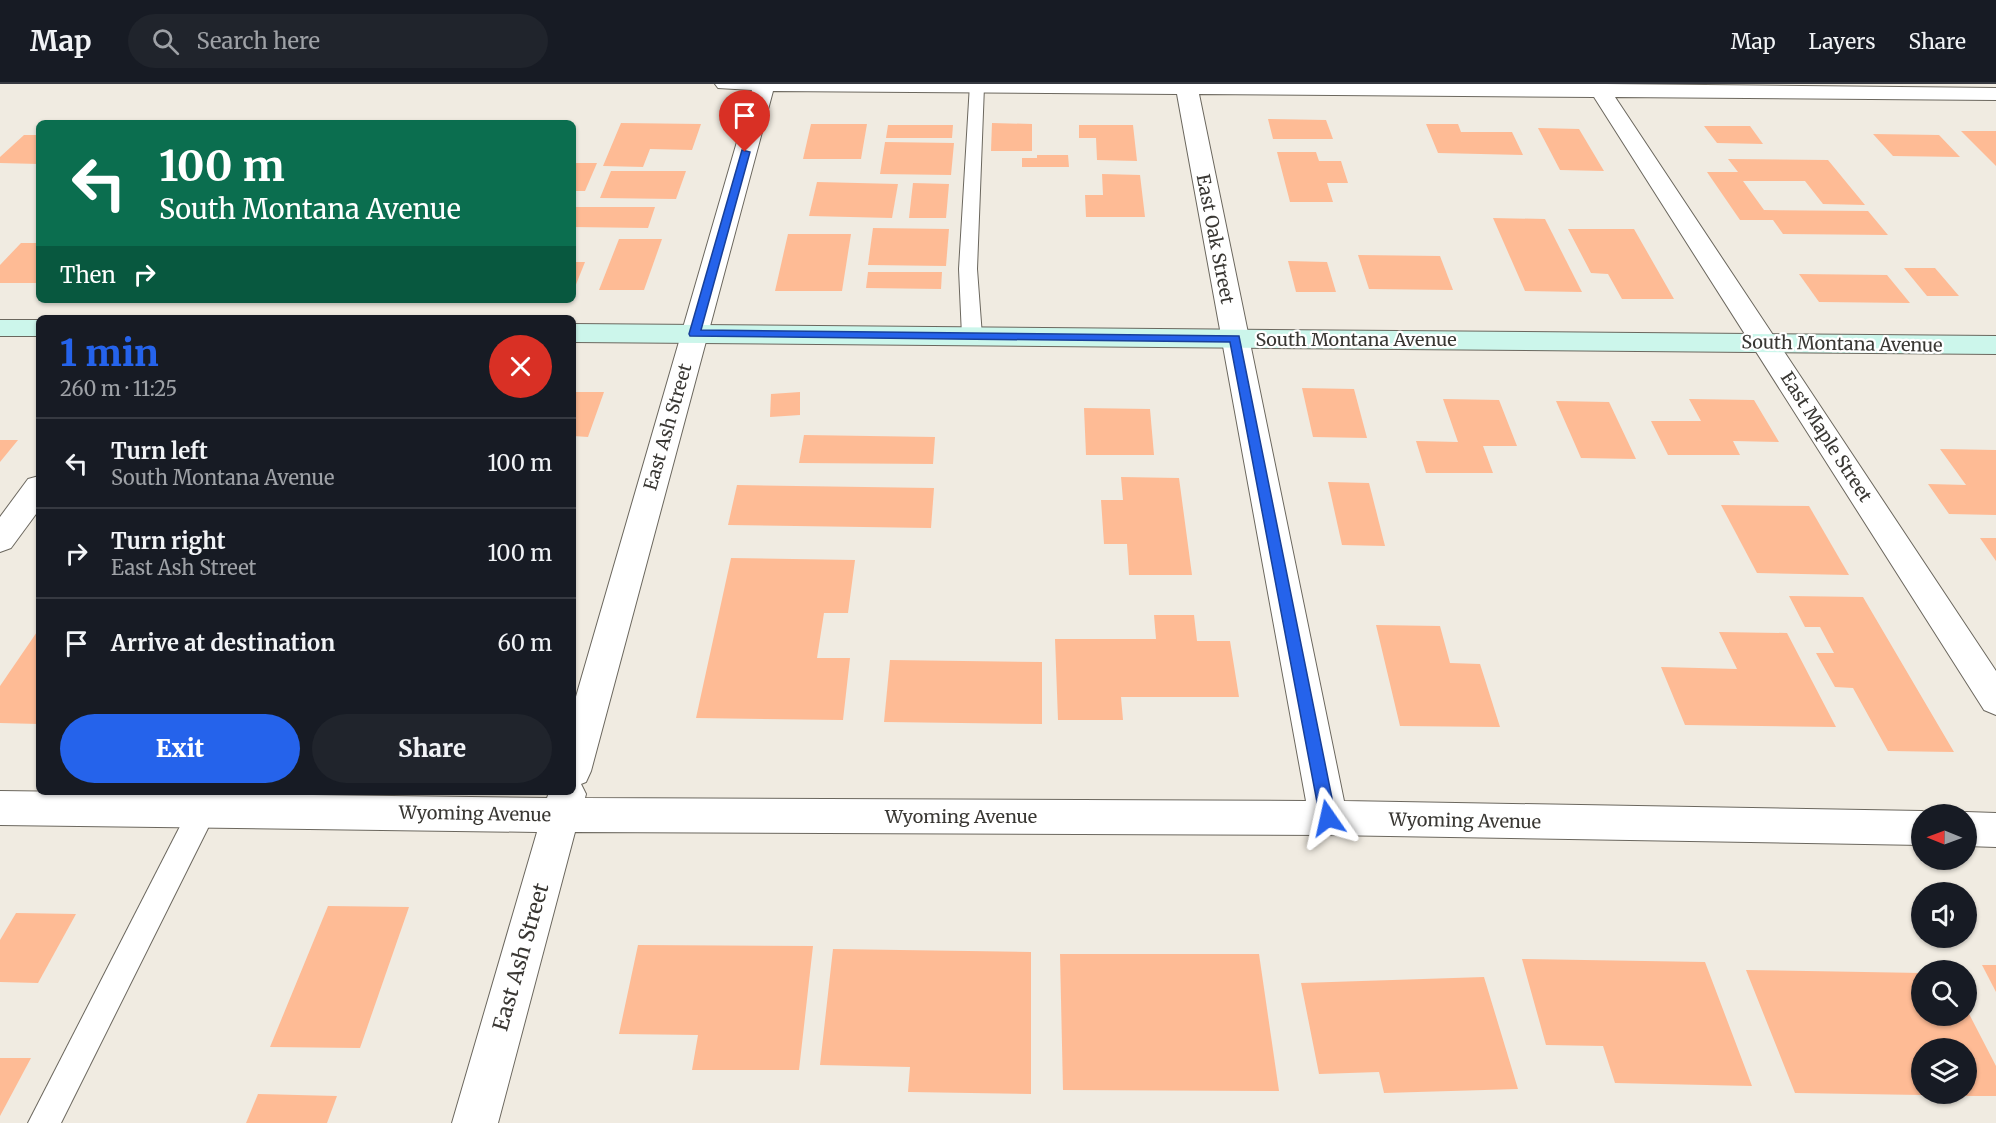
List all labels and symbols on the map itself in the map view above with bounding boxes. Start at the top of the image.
pin [719,90,770,152]
street label: East Oak Street [1192,172,1239,306]
street label: South Montana Avenue [1255,328,1457,351]
street label: South Montana Avenue [1741,330,1943,357]
street label: East Ash Street [638,361,697,493]
street label: East Maple Street [1776,367,1877,506]
position arrow [1296,786,1360,850]
street label: Wyoming Avenue [398,801,551,826]
north arrow [1911,804,1977,870]
street label: Wyoming Avenue [884,805,1037,828]
street label: Wyoming Avenue [1388,808,1541,833]
street label: East Ash Street [487,880,555,1034]

